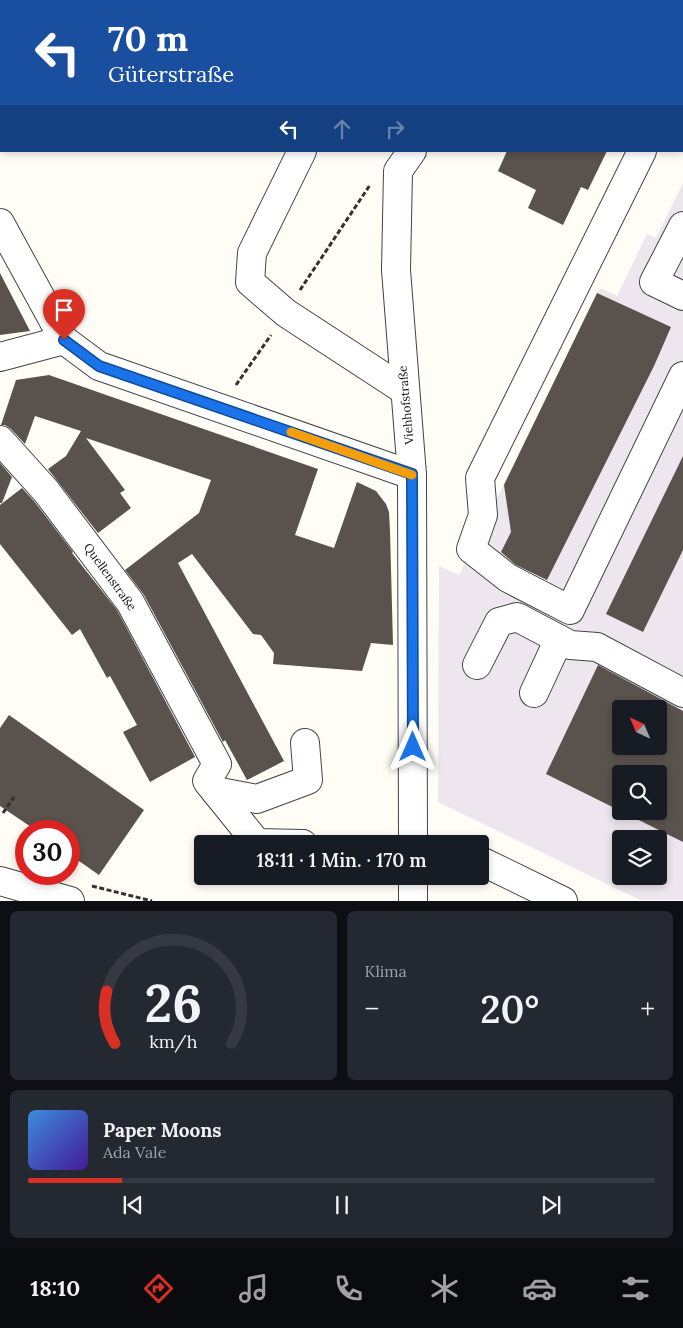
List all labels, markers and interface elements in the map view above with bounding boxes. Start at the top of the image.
text: 70 m [108,16,188,61]
icon: left [25,20,90,85]
text: Güterstraße [108,60,234,88]
icon: left [275,115,303,143]
icon: ahead [328,115,356,143]
icon: right [381,115,409,143]
pin [43,289,85,340]
icon: arrive [50,296,78,324]
street label: Viehhofstraße [395,364,417,446]
street label: Quellenstraße [81,540,140,614]
north arrow [612,700,668,755]
map controls [612,700,667,885]
position arrow [386,720,438,772]
button: search [612,765,667,820]
speed limit sign: 30 [15,820,80,885]
button: layers [612,830,667,885]
text: 18:11 · 1 Min. · 170 m [256,848,427,872]
text: Klima [365,961,407,981]
text: 26 [144,970,202,1036]
text: 20° [480,985,539,1033]
text: − [365,991,379,1027]
text: + [640,991,655,1027]
text: km/h [149,1030,198,1053]
text: Paper Moons [103,1118,222,1142]
text: Ada Vale [103,1142,166,1162]
icon: previous [119,1191,147,1219]
icon: pause [328,1191,356,1219]
icon: next [537,1191,565,1219]
icon: directions [141,1271,176,1306]
icon: music [236,1271,271,1306]
icon: phone [331,1271,366,1306]
icon: climate [427,1271,462,1306]
icon: car [522,1271,557,1306]
icon: filters [618,1271,653,1306]
text: 18:10 [30,1274,80,1302]

